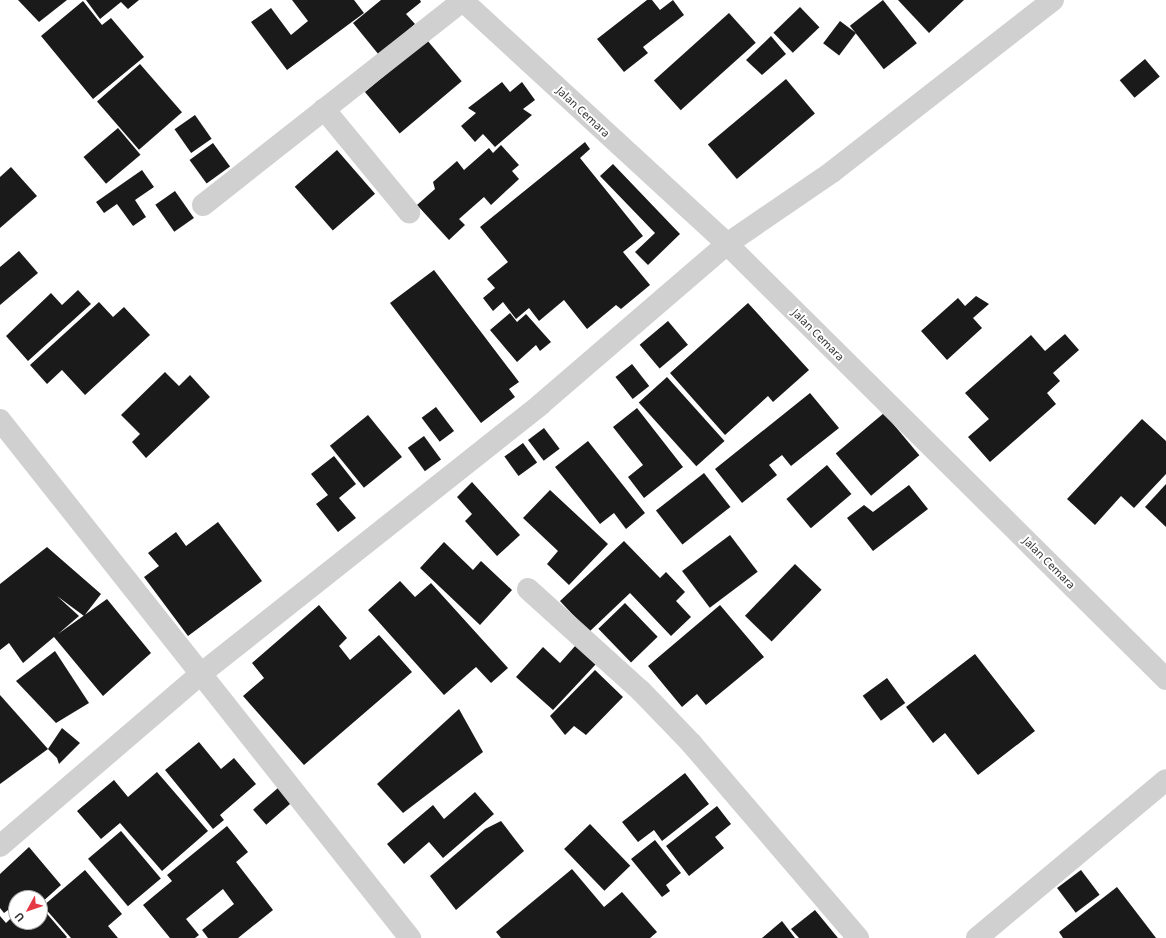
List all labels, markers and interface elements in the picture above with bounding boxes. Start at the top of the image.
street label: Jalan Cemara [554,84,612,140]
street label: Jalan Cemara [789,306,847,364]
street label: Jalan Cemara [1020,534,1078,592]
north arrow [8,890,48,930]
text: U [11,909,28,925]

